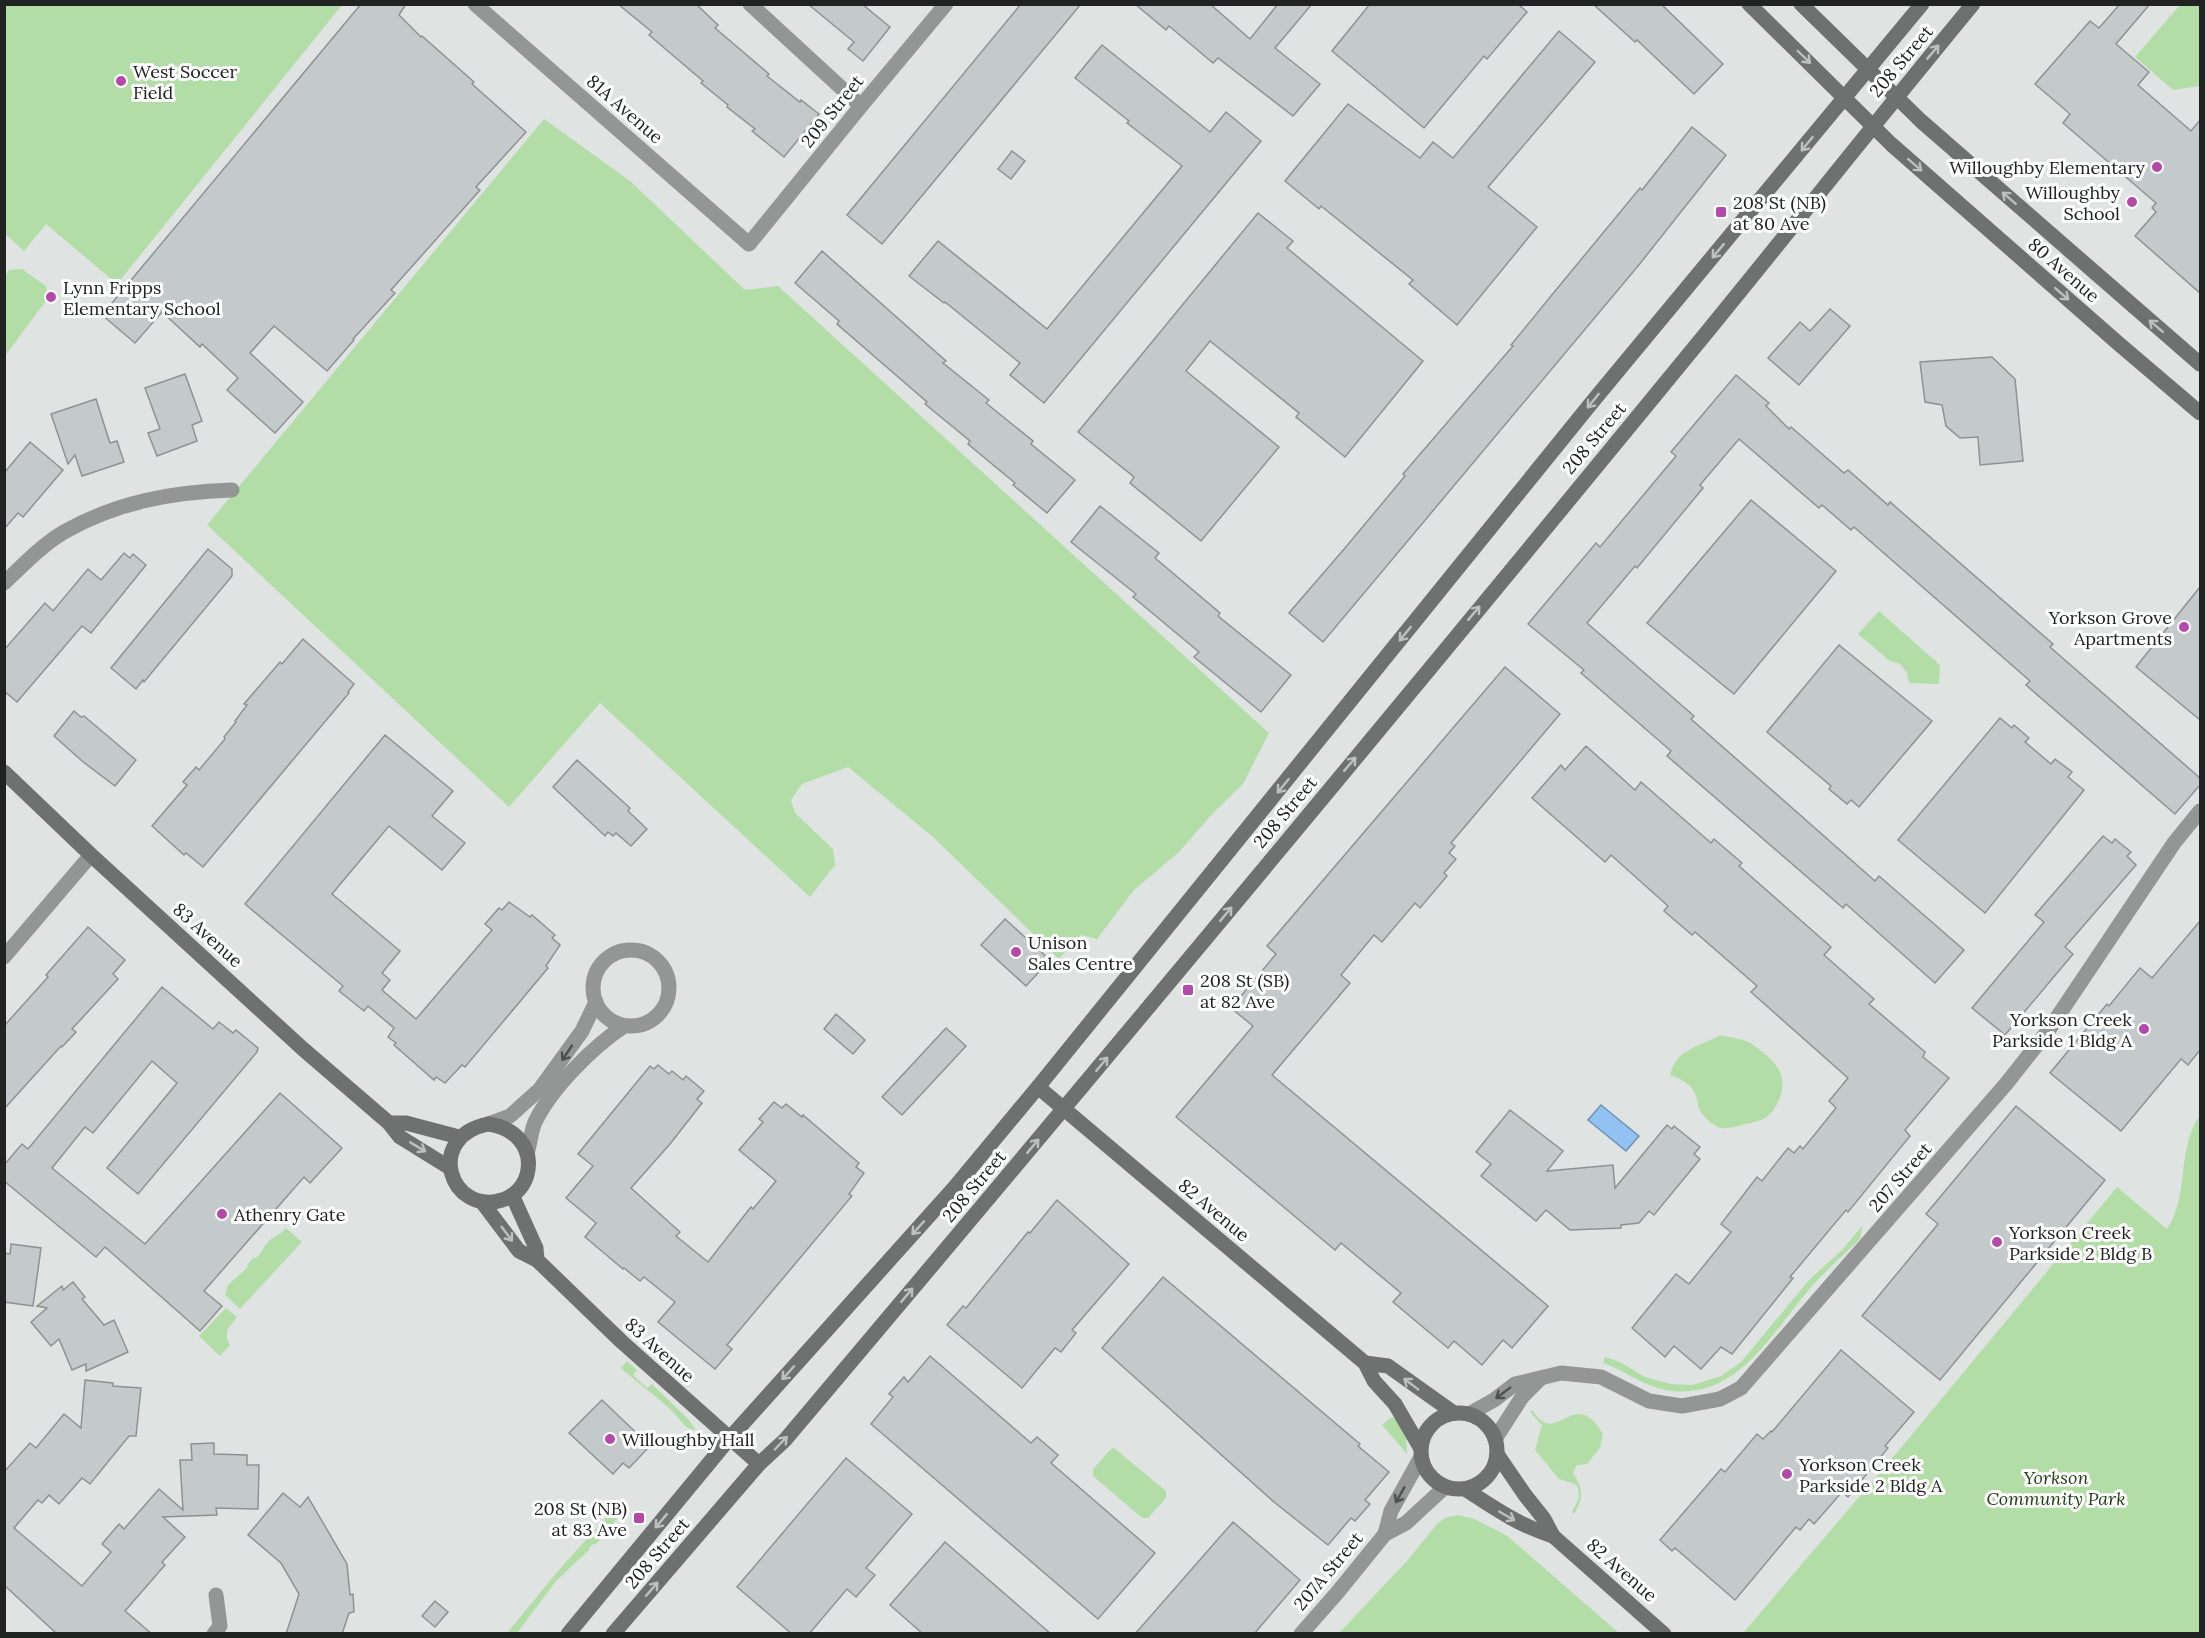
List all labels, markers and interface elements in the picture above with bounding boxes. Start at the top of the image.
street label: 208 Street [1864,20,1938,102]
one-way arrow [1926,45,1940,60]
one-way arrow [1796,50,1811,64]
place label: West Soccer Field [133,60,237,104]
street label: 81A Avenue [582,69,668,149]
street label: 209 Street [796,70,868,152]
marker: West Soccer Field [114,74,128,88]
one-way arrow [1801,135,1814,151]
place label: Willoughby Elementary [1949,156,2145,179]
one-way arrow [1907,159,1923,172]
marker: Willoughby Elementary [2150,160,2164,174]
place label: Willoughby School [2025,181,2120,225]
place label: 208 St (NB) at 80 Ave [1733,191,1826,235]
one-way arrow [2002,191,2017,205]
marker: Willoughby School [2125,195,2139,209]
marker: 208 St (NB) at 80 Ave [1714,205,1728,219]
street label: 80 Avenue [2024,233,2105,307]
one-way arrow [1712,243,1725,259]
place label: Lynn Fripps Elementary School [63,276,221,320]
one-way arrow [2054,287,2069,301]
marker: Lynn Fripps Elementary School [44,290,58,304]
one-way arrow [2149,319,2164,333]
one-way arrow [1587,392,1600,408]
street label: 208 Street [1557,397,1631,479]
one-way arrow [1468,606,1481,622]
place label: Yorkson Grove Apartments [2048,606,2172,650]
marker: Yorkson Grove Apartments [2177,620,2191,634]
one-way arrow [1399,626,1412,642]
one-way arrow [1343,757,1357,772]
street label: 208 Street [1248,771,1322,853]
one-way arrow [1276,778,1289,794]
street label: 83 Avenue [168,898,248,972]
one-way arrow [1219,907,1233,922]
place label: Unison Sales Centre [1028,931,1133,975]
marker: Unison Sales Centre [1009,945,1023,959]
place label: 208 St (SB) at 82 Ave [1200,969,1289,1013]
marker: 208 St (SB) at 82 Ave [1181,983,1195,997]
place label: Yorkson Creek Parkside 1 Bldg A [1992,1008,2133,1052]
marker: Yorkson Creek Parkside 1 Bldg A [2137,1022,2151,1036]
one-way arrow [561,1044,573,1061]
one-way arrow [1095,1056,1108,1072]
one-way arrow [1027,1138,1040,1154]
street label: 207 Street [1864,1138,1936,1216]
one-way arrow [409,1141,426,1154]
street label: 208 Street [937,1145,1011,1227]
street label: 82 Avenue [1174,1174,1254,1246]
place label: Athenry Gate [233,1203,346,1226]
marker: Athenry Gate [215,1207,229,1221]
one-way arrow [911,1220,925,1235]
place label: Yorkson Creek Parkside 2 Bldg B [2008,1221,2152,1265]
one-way arrow [500,1226,513,1242]
marker: Yorkson Creek Parkside 2 Bldg B [1990,1235,2004,1249]
one-way arrow [901,1287,914,1303]
street label: 83 Avenue [620,1313,700,1387]
one-way arrow [781,1365,795,1380]
one-way arrow [1404,1377,1420,1390]
one-way arrow [1496,1387,1512,1399]
place label: Willoughby Hall [622,1428,755,1451]
marker: Willoughby Hall [603,1432,617,1446]
one-way arrow [773,1436,788,1451]
place label: Yorkson Creek Parkside 2 Bldg A [1798,1453,1943,1497]
park label: Yorkson Community Park [1986,1466,2126,1510]
marker: Yorkson Creek Parkside 2 Bldg A [1780,1467,1794,1481]
one-way arrow [1394,1486,1406,1503]
place label: 208 St (NB) at 83 Ave [534,1497,627,1541]
marker: 208 St (NB) at 83 Ave [632,1511,646,1525]
one-way arrow [1498,1511,1515,1523]
street label: 208 Street [620,1513,694,1593]
one-way arrow [655,1513,668,1529]
street label: 207A Street [1289,1527,1367,1615]
street label: 82 Avenue [1582,1533,1662,1607]
one-way arrow [645,1581,658,1597]

